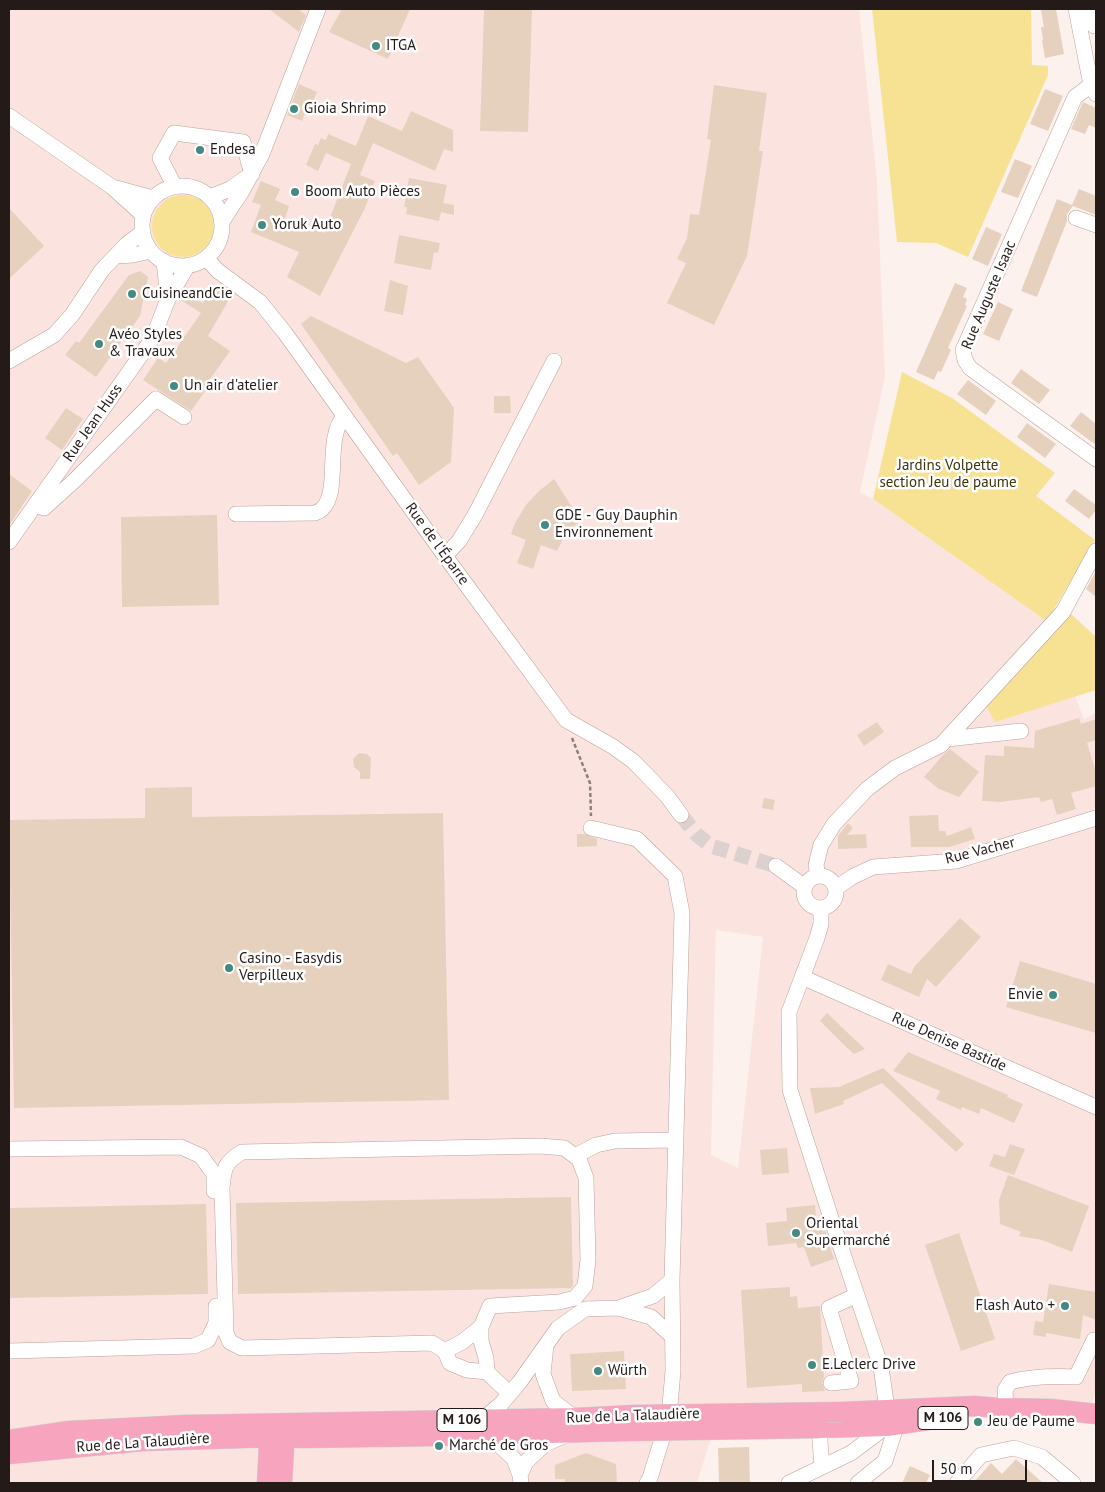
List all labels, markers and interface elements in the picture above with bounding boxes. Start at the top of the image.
place label: ITGA [386,37,416,55]
marker: ITGA [370,40,382,52]
place label: Gioia Shrimp [304,100,386,118]
marker: Gioia Shrimp [288,103,300,115]
place label: Endesa [210,141,256,159]
marker: Endesa [194,144,206,156]
place label: Boom Auto Pièces [305,183,420,201]
marker: Boom Auto Pièces [289,186,301,198]
place label: Yoruk Auto [272,216,341,234]
marker: Yoruk Auto [256,219,268,231]
street label: Rue Auguste Isaac [958,238,1020,352]
place label: CuisineandCie [142,285,232,303]
marker: CuisineandCie [126,288,138,300]
place label: Avéo Styles & Travaux [109,326,182,361]
marker: Avéo Styles & Travaux [93,338,105,350]
place label: Un air d'atelier [184,377,278,395]
marker: Un air d'atelier [168,380,180,392]
street label: Rue Jean Huss [60,381,126,465]
park label: Jardins Volpette section Jeu de paume [879,457,1017,492]
street label: Rue de l'Éparre [401,499,473,589]
place label: GDE - Guy Dauphin Environnement [555,507,678,542]
marker: GDE - Guy Dauphin Environnement [539,519,551,531]
street label: Rue Vacher [943,834,1017,868]
place label: Casino - Easydis Verpilleux [239,950,342,985]
marker: Casino - Easydis Verpilleux [223,962,235,974]
place label: Envie [1008,986,1043,1004]
marker: Envie [1047,989,1059,1001]
street label: Rue Denise Bastide [889,1009,1009,1075]
place label: Oriental Supermarché [806,1215,890,1250]
marker: Oriental Supermarché [790,1227,802,1239]
place label: Flash Auto + [976,1297,1055,1315]
marker: Flash Auto + [1059,1300,1071,1312]
place label: E.Leclerc Drive [822,1356,916,1374]
marker: E.Leclerc Drive [806,1359,818,1371]
place label: Würth [608,1362,647,1380]
marker: Würth [592,1365,604,1377]
street label: Rue de La Talaudière [566,1405,700,1427]
road number: M 106 [918,1406,968,1430]
road number: M 106 [437,1408,487,1432]
place label: Jeu de Paume [988,1413,1075,1431]
marker: Jeu de Paume [972,1416,984,1428]
street label: Rue de La Talaudière [76,1429,210,1457]
place label: Marché de Gros [449,1437,548,1455]
marker: Marché de Gros [433,1440,445,1452]
scale bar [935,1450,1030,1482]
text: 50 m [940,1459,973,1478]

